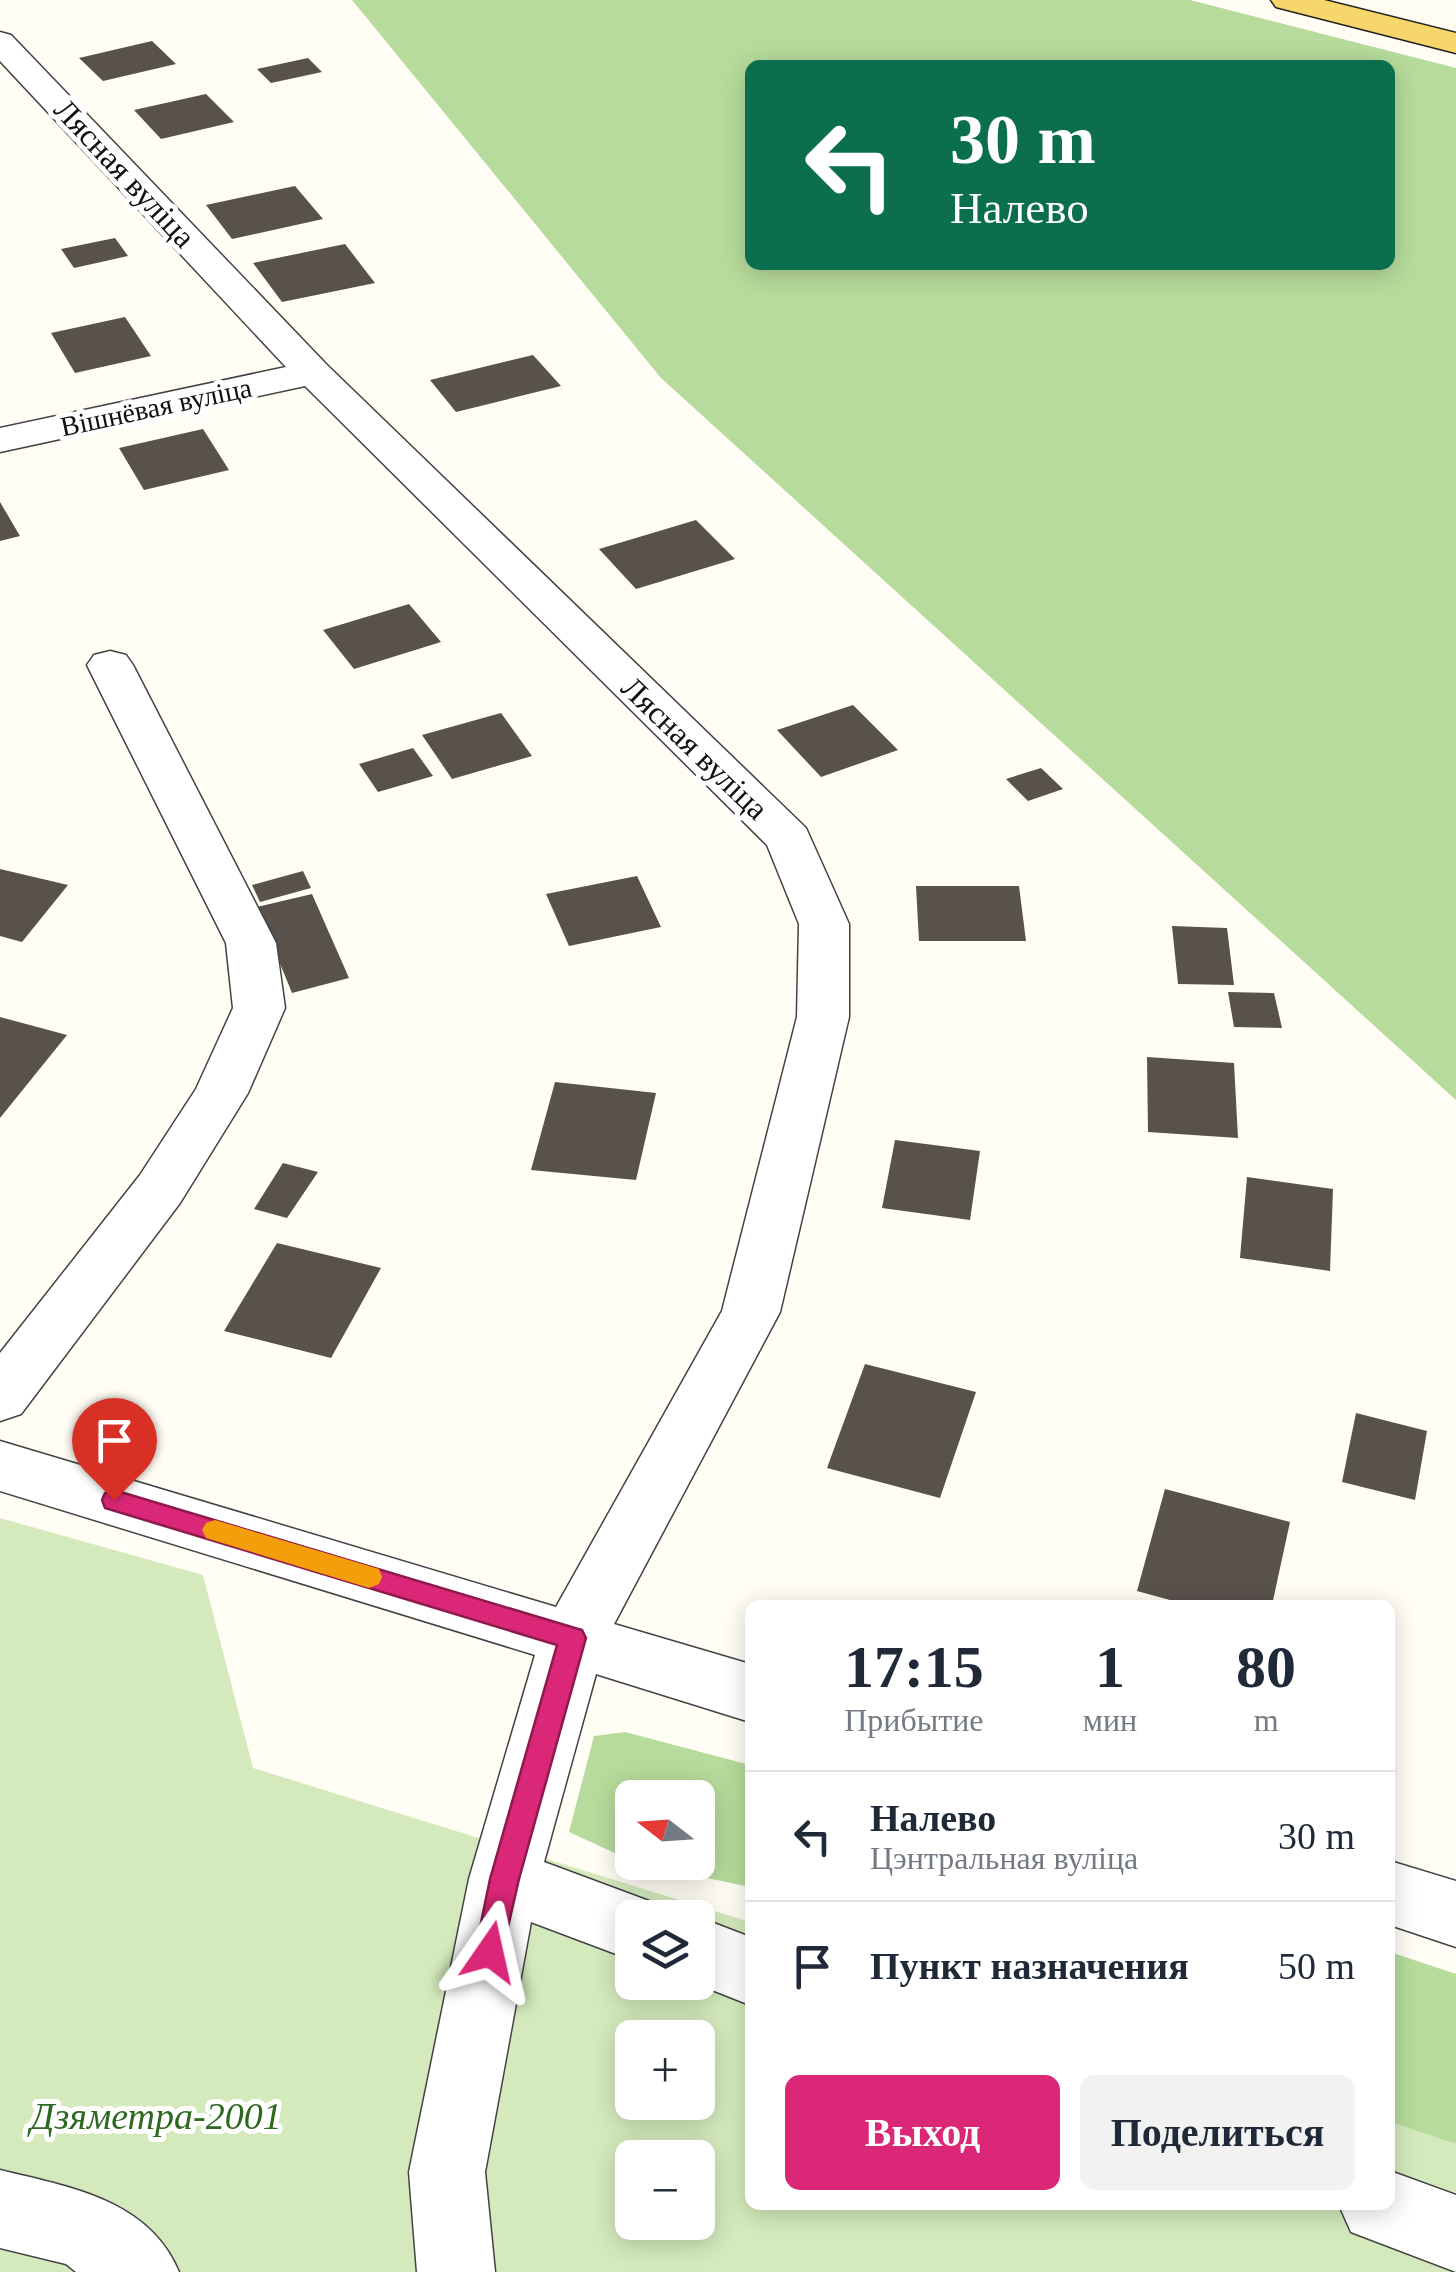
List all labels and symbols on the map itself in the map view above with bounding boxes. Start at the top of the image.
street label: Лясная вуліца [47,91,203,255]
street label: Вішнёвая вуліца [58,371,255,442]
street label: Лясная вуліца [614,669,776,827]
pin [72,1398,157,1501]
north arrow [615,1780,715,1880]
position arrow [438,1900,542,2004]
park label: Дзяметра-2001 [27,2095,282,2137]

